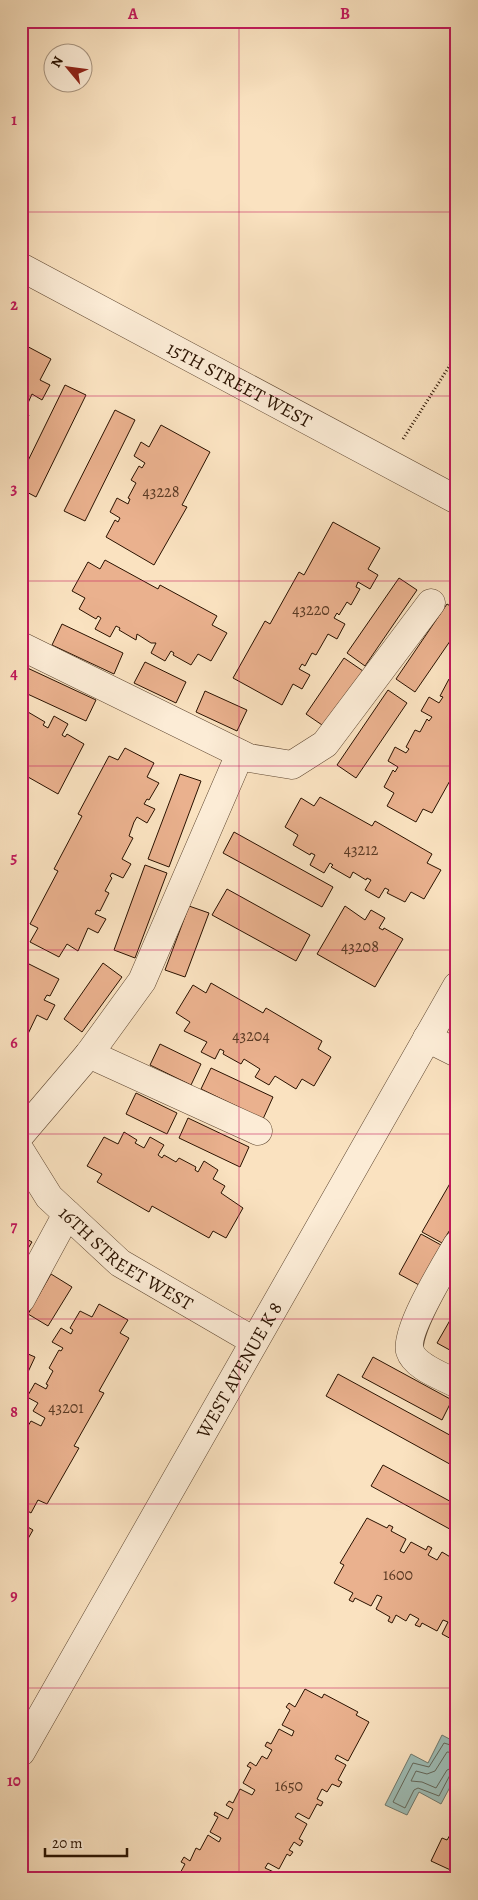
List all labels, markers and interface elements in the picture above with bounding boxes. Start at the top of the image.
text: A [127,3,139,25]
text: B [340,3,350,25]
north arrow [42,42,92,92]
text: N [46,53,68,71]
text: 1 [11,109,17,131]
text: 2 [10,294,18,316]
street label: 15TH STREET WEST [162,335,317,435]
text: 3 [11,478,18,500]
house number: 43228 [143,481,179,503]
house number: 43220 [292,599,330,621]
text: 4 [10,663,18,685]
house number: 43212 [344,839,379,861]
text: 5 [11,847,18,869]
house number: 43208 [341,936,379,958]
house number: 43204 [232,1025,270,1047]
text: 6 [10,1032,18,1054]
street label: 16TH STREET WEST [53,1201,198,1317]
text: 7 [11,1216,18,1238]
street label: WEST AVENUE K 8 [190,1297,289,1444]
house number: 43201 [48,1397,84,1419]
text: 8 [10,1401,18,1423]
house number: 1600 [383,1564,413,1586]
text: 9 [10,1585,18,1607]
text: 10 [7,1770,21,1792]
house number: 1650 [275,1775,303,1797]
scale bar [45,1825,128,1857]
text: 20 m [52,1833,83,1853]

